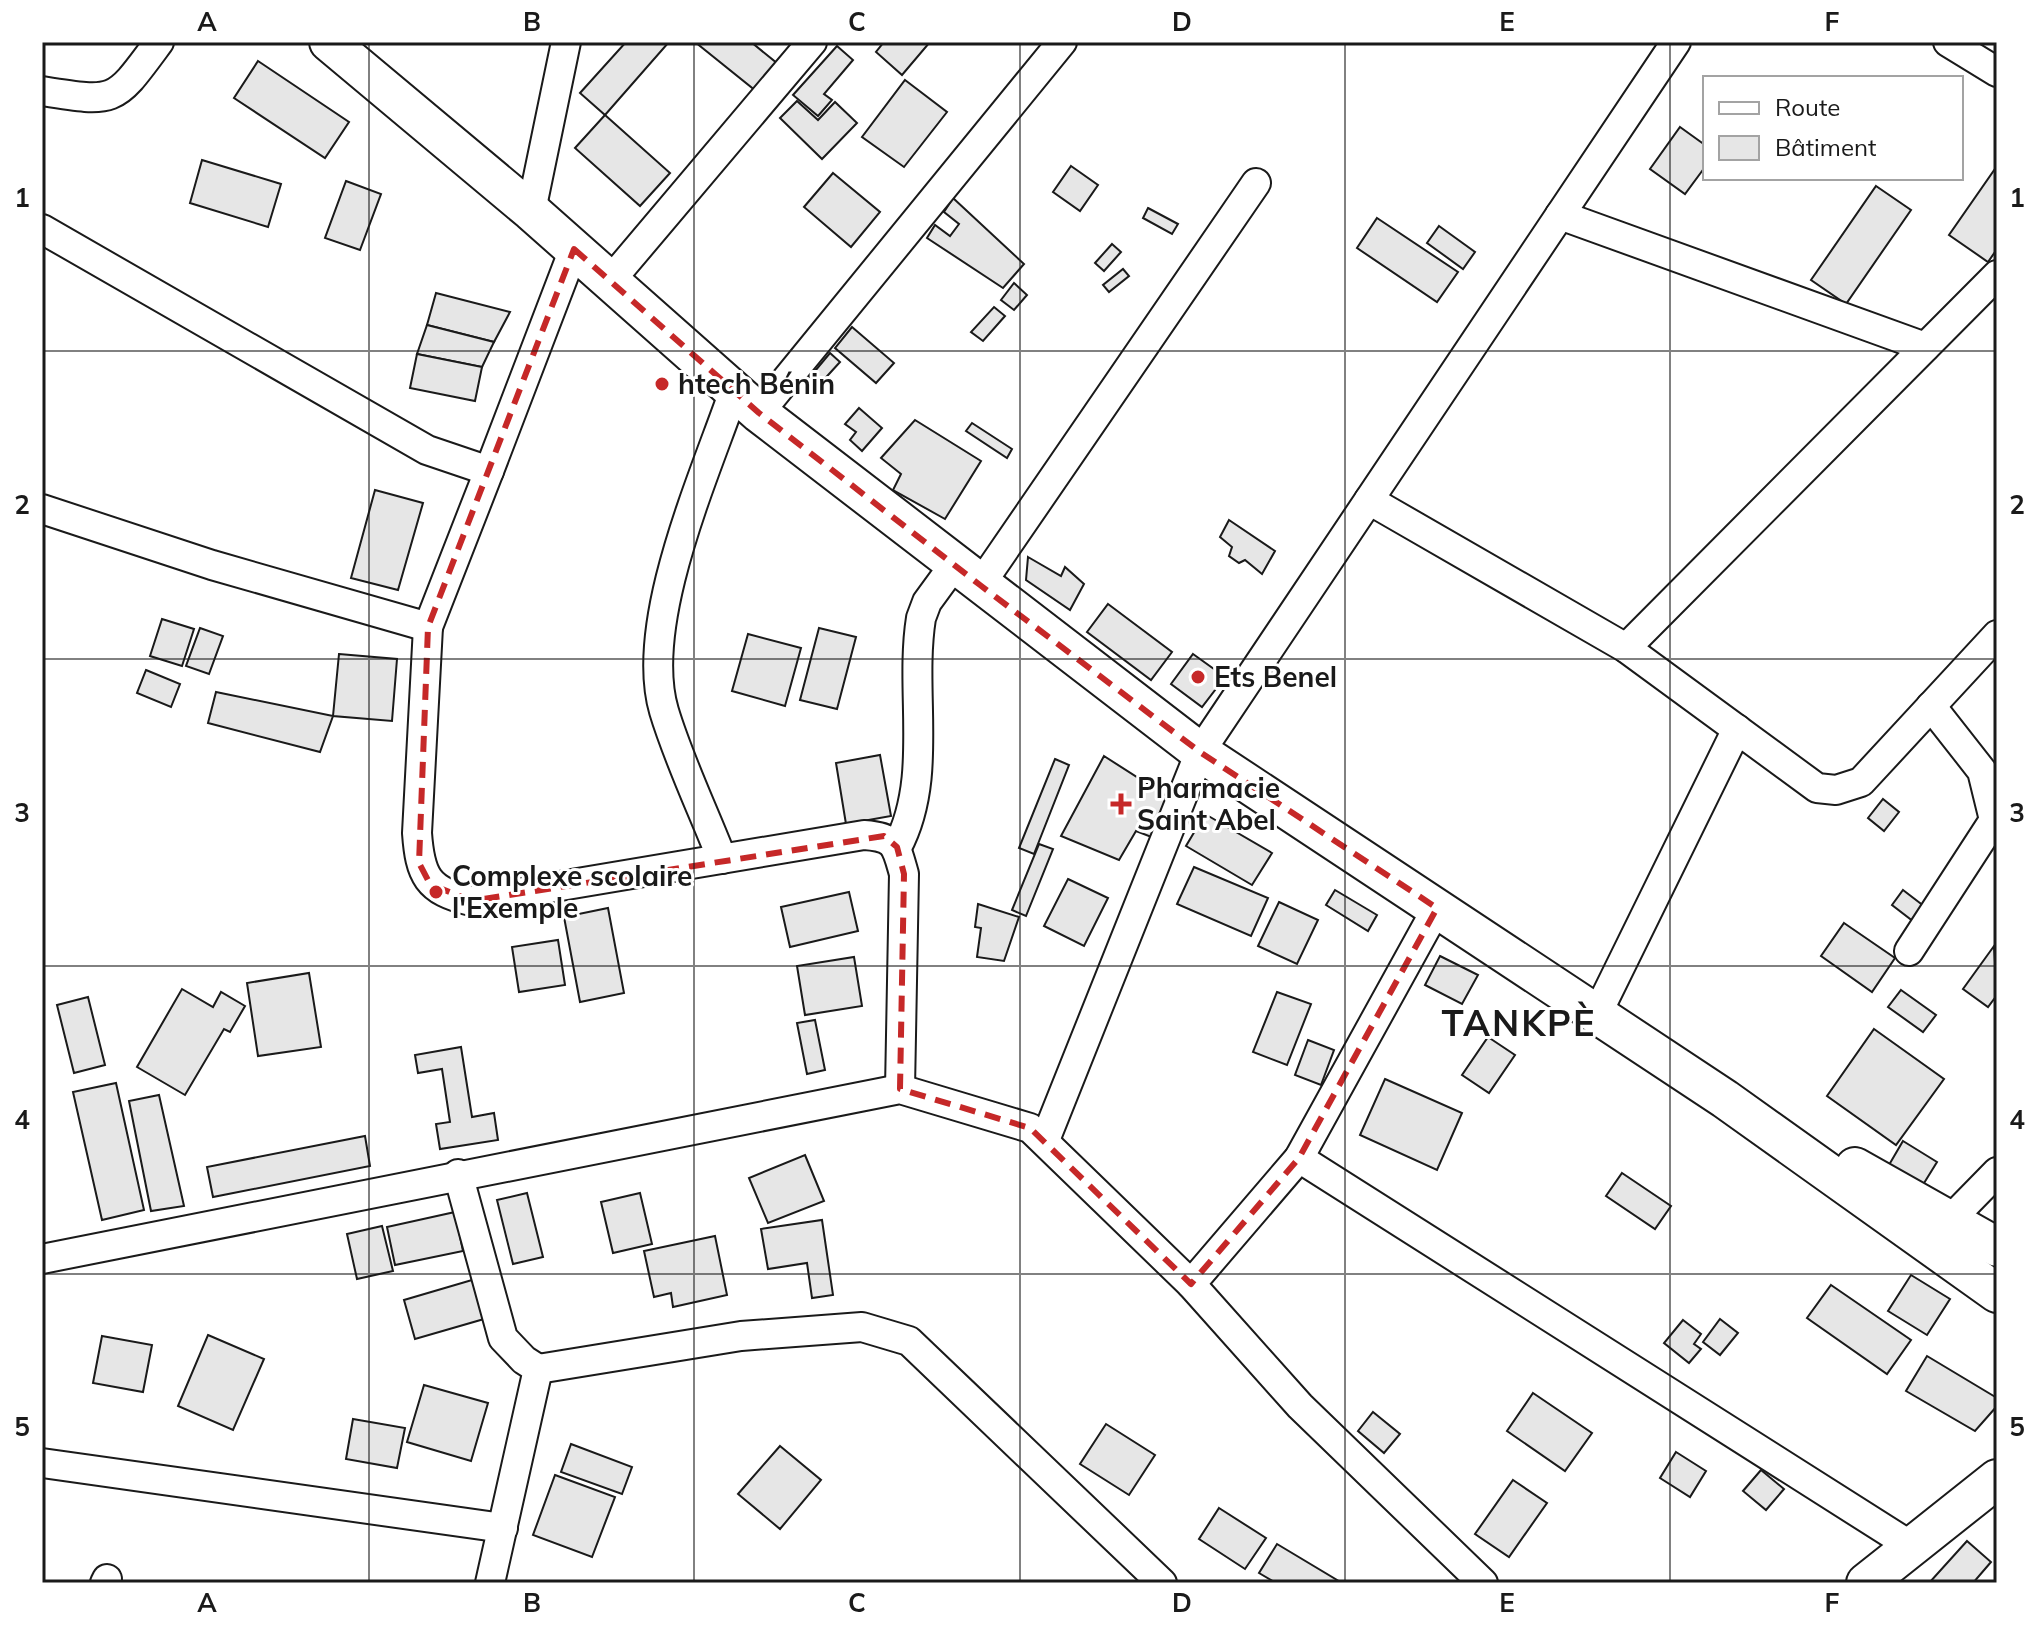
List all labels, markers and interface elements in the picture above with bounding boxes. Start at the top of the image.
text: A [197,5,217,38]
text: B [523,5,541,38]
text: C [848,5,866,38]
text: D [1172,5,1192,38]
text: E [1499,5,1515,38]
text: F [1825,5,1840,38]
legend [1703,76,1963,180]
text: Route [1775,92,1840,122]
text: Bâtiment [1775,132,1876,162]
text: 1 [14,181,30,214]
text: 1 [2009,181,2025,214]
place label: htech Bénin [678,366,835,401]
marker: htech Bénin [653,375,671,393]
text: 2 [14,488,30,521]
text: 2 [2009,488,2025,521]
place label: Ets Benel [1214,659,1337,694]
marker: Ets Benel [1189,668,1207,686]
place label: Pharmacie Saint Abel [1137,770,1280,837]
marker: Pharmacie Saint Abel [1112,795,1130,813]
text: 3 [14,796,30,829]
text: 3 [2009,796,2025,829]
place label: Complexe scolaire l'Exemple [452,858,692,925]
marker: Complexe scolaire l'Exemple [427,883,445,901]
district label: TANKPÈ [1441,1000,1597,1045]
text: 4 [14,1103,30,1136]
text: 4 [2009,1103,2025,1136]
text: 5 [14,1410,30,1443]
text: 5 [2009,1410,2025,1443]
text: A [197,1586,217,1619]
text: B [523,1586,541,1619]
text: C [848,1586,866,1619]
text: D [1172,1586,1192,1619]
text: E [1499,1586,1515,1619]
text: F [1825,1586,1840,1619]

